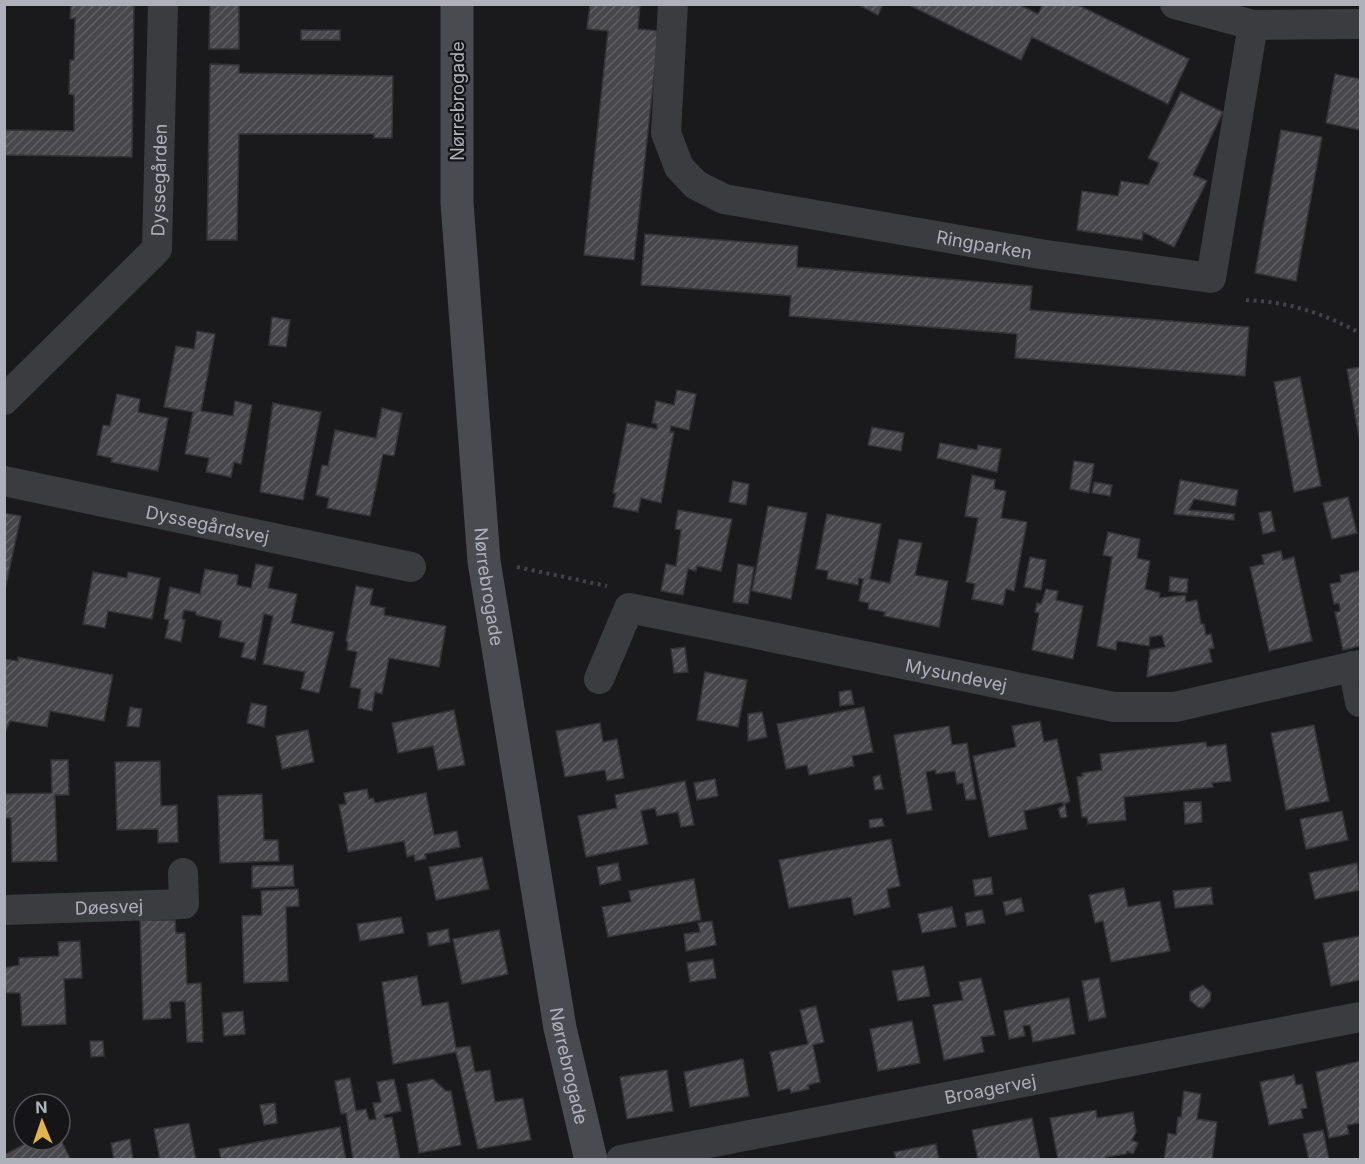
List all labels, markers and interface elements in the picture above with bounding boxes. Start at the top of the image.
street label: Nørrebrogade [447,41,468,161]
street label: Dyssegården [147,124,171,236]
street label: Ringparken [935,226,1034,263]
street label: Dyssegårdsvej [144,501,271,547]
street label: Nørrebrogade [471,527,508,647]
street label: Mysundevej [904,654,1009,695]
street label: Døesvej [74,895,143,918]
street label: Nørrebrogade [546,1006,593,1126]
street label: Broagervej [943,1069,1038,1108]
north arrow [12,1092,72,1152]
text: N [35,1097,48,1117]

